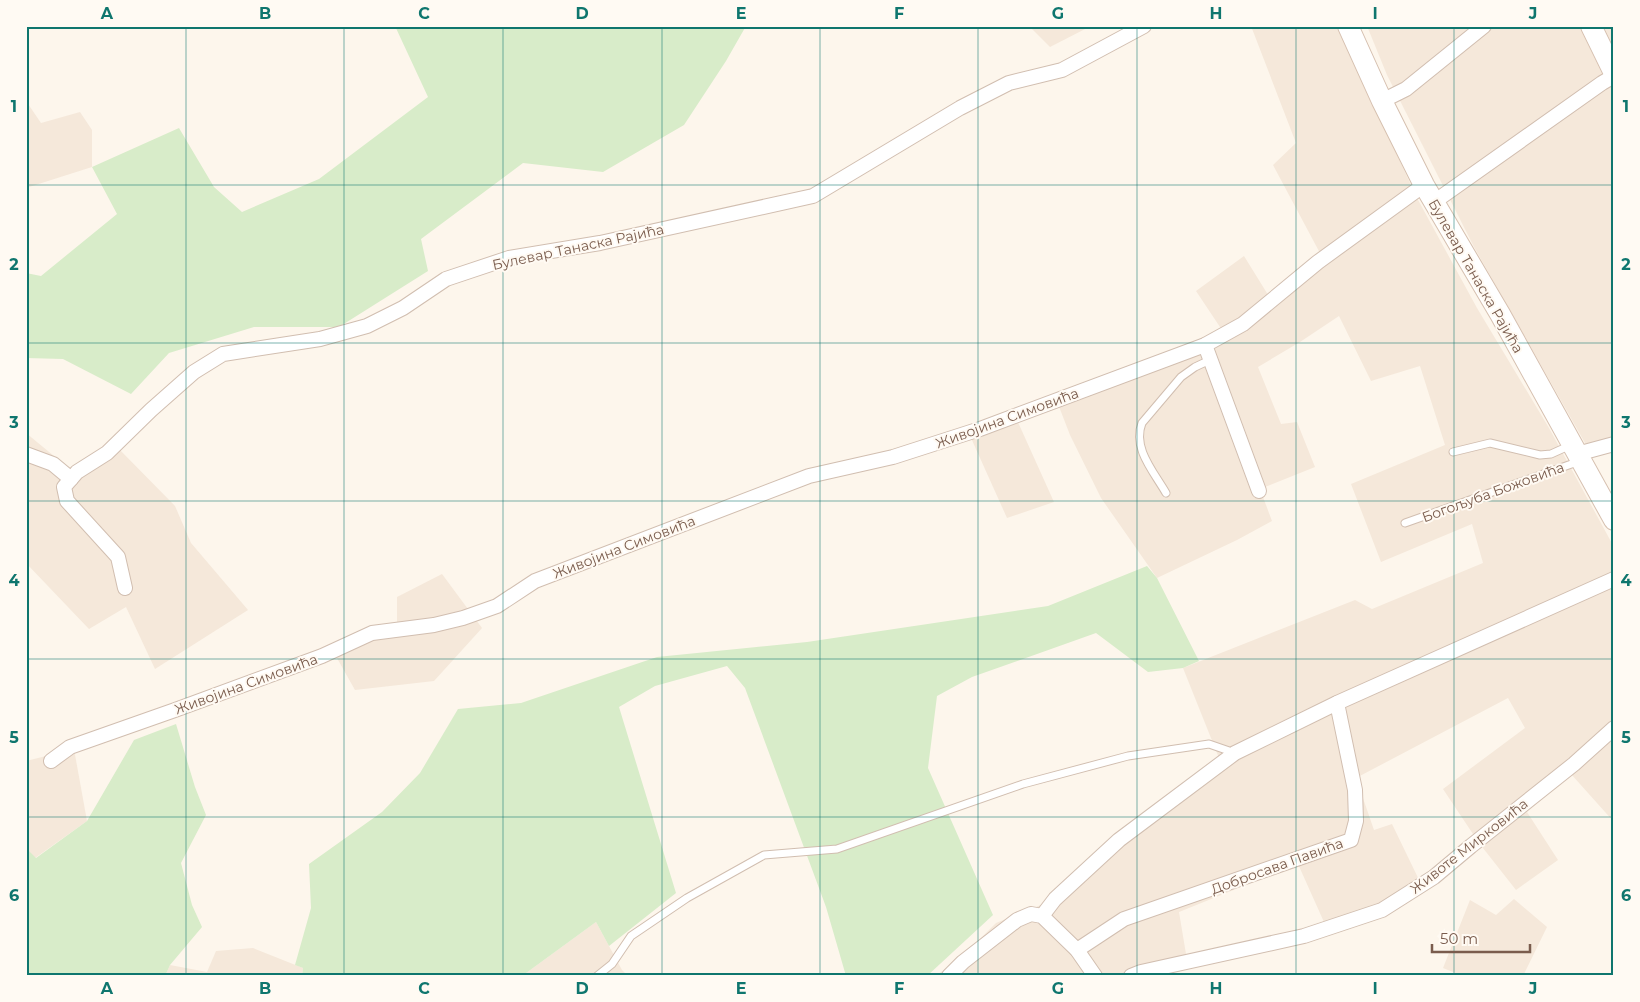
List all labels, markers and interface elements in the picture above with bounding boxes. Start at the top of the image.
text: A [100,4,114,23]
text: B [259,4,271,23]
text: C [418,4,430,23]
text: D [575,4,589,23]
text: E [736,4,746,23]
text: F [894,4,904,23]
text: G [1052,4,1064,23]
text: H [1210,4,1222,23]
text: I [1372,4,1378,23]
text: J [1528,4,1537,23]
text: 1 [11,97,17,116]
text: 1 [1623,97,1629,116]
street label: Булевар Танаска Рајића [1424,196,1528,356]
street label: Булевар Танаска Рајића [490,220,666,274]
text: 2 [9,255,19,274]
text: 2 [1621,255,1631,274]
street label: Живојина Симовића [933,384,1081,452]
text: 3 [8,413,19,432]
text: 3 [1620,413,1631,432]
street label: Богољуба Божовића [1419,458,1567,526]
street label: Живојина Симовића [550,512,698,582]
text: 4 [8,571,20,590]
text: 4 [1620,571,1632,590]
street label: Живојина Симовића [172,650,320,718]
text: 5 [9,728,19,747]
text: 5 [1621,728,1631,747]
street label: Животе Мирковића [1406,794,1532,898]
street label: Добросава Павића [1208,834,1346,898]
text: 6 [9,886,19,905]
text: 6 [1621,886,1631,905]
scale bar [1432,922,1530,954]
text: 50 m [1440,929,1478,948]
text: A [100,979,114,998]
text: B [259,979,271,998]
text: C [418,979,430,998]
text: D [575,979,589,998]
text: E [736,979,746,998]
text: F [894,979,904,998]
text: G [1052,979,1064,998]
text: H [1210,979,1222,998]
text: I [1372,979,1378,998]
text: J [1528,979,1537,998]

